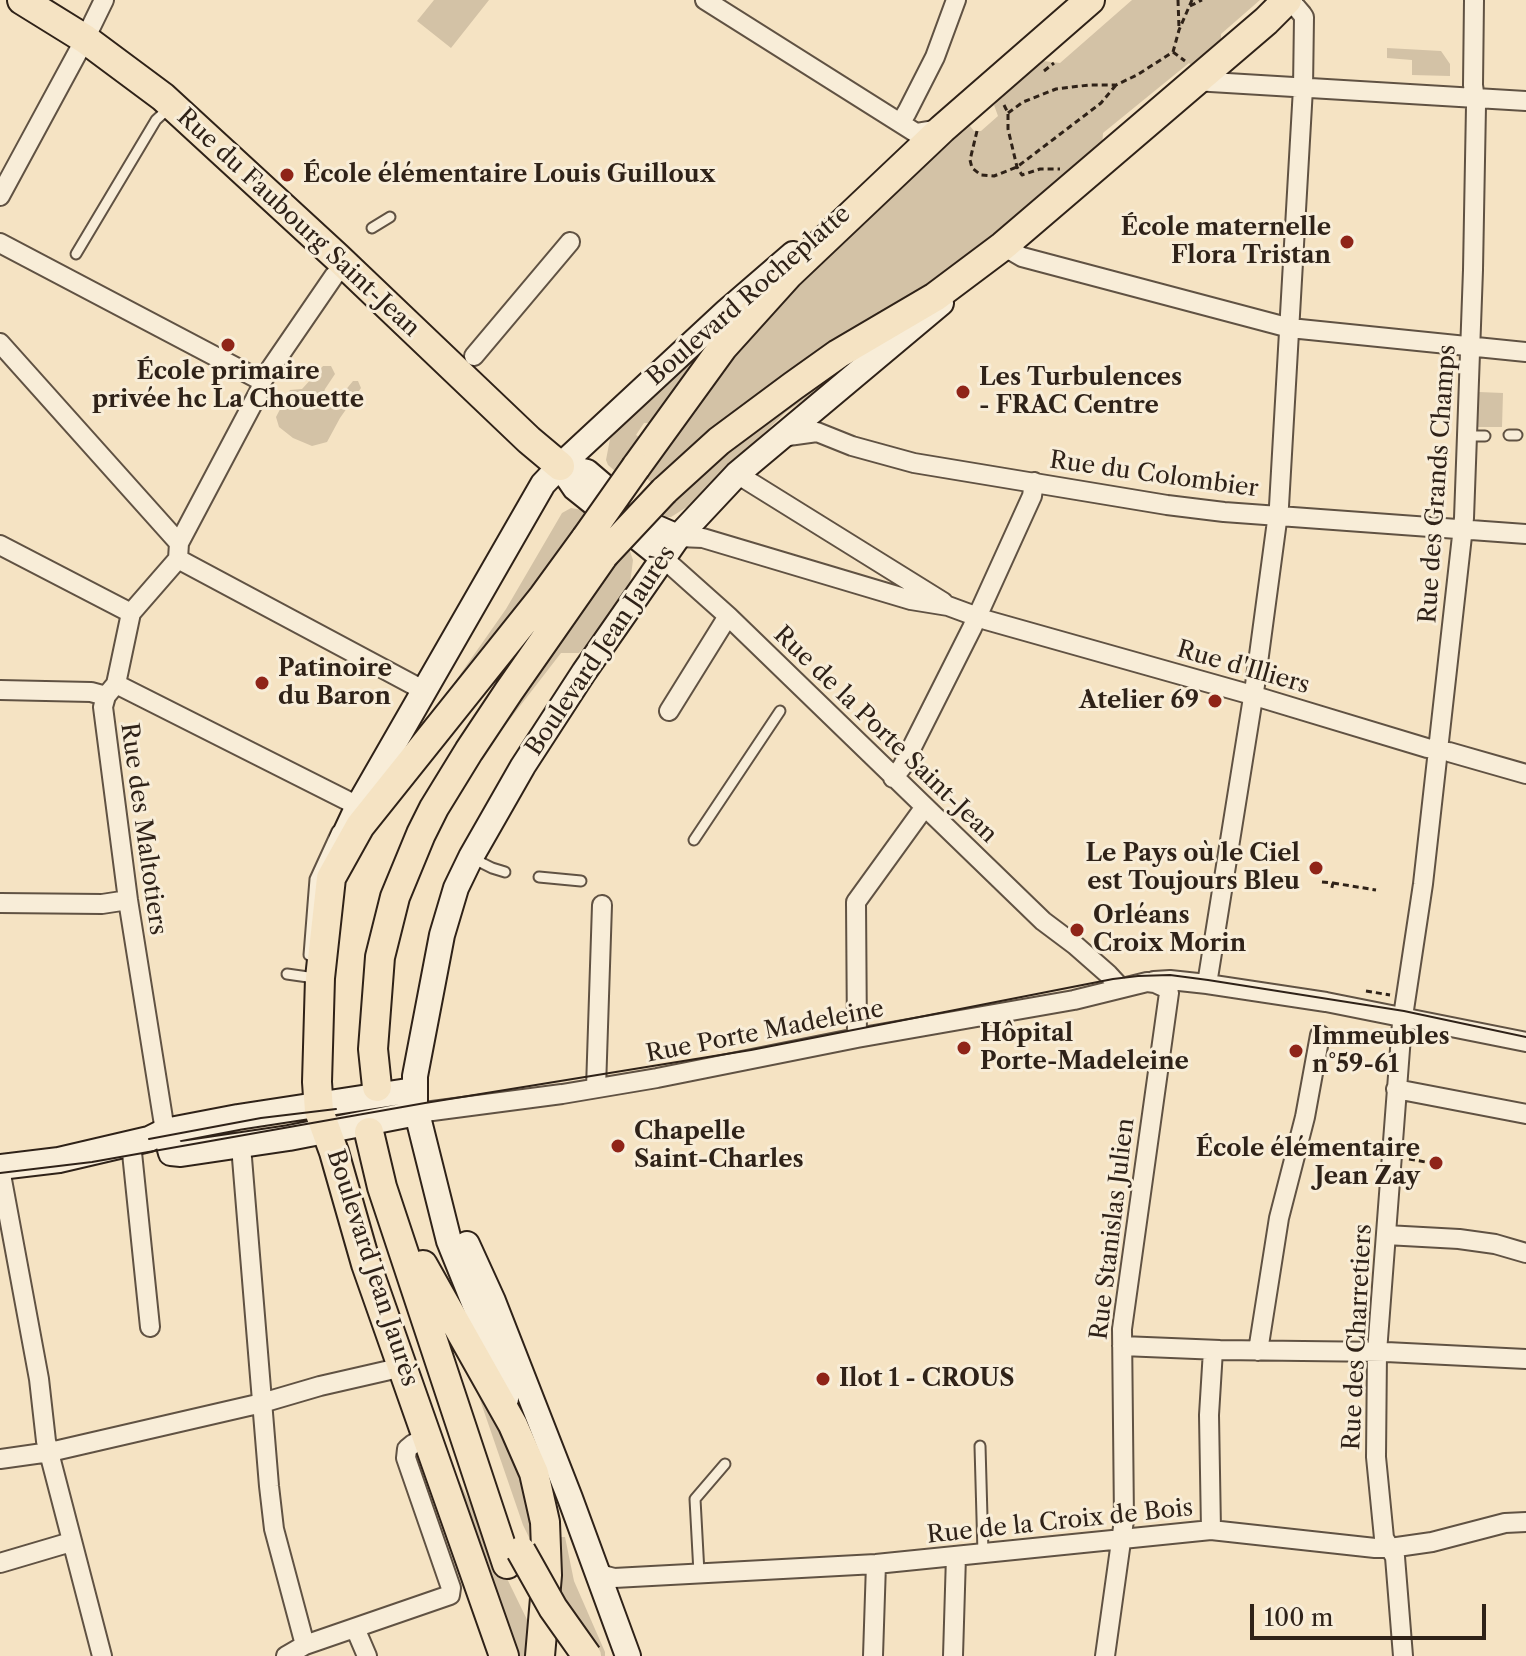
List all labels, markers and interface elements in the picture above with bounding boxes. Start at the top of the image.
street label: Rue du Faubourg Saint-Jean [171,103,425,343]
place label: École élémentaire Louis Guilloux [303,161,715,189]
marker: École élémentaire Louis Guilloux [278,166,296,184]
street label: Boulevard Rocheplatte [641,200,857,392]
place label: École maternelle Flora Tristan [1121,214,1331,270]
marker: École maternelle Flora Tristan [1338,233,1356,251]
marker: École primaire privée hc La Chouette [219,336,237,354]
street label: Rue des Grands Champs [1414,344,1462,624]
place label: École primaire privée hc La Chouette [92,358,364,414]
place label: Les Turbulences - FRAC Centre [979,364,1182,420]
marker: Les Turbulences - FRAC Centre [954,383,972,401]
street label: Rue du Colombier [1048,446,1260,504]
street label: Boulevard Jean Jaurès [520,540,682,762]
street label: Rue de la Porte Saint-Jean [767,621,1003,849]
street label: Rue d'Illiers [1173,635,1313,701]
place label: Patinoire du Baron [278,655,392,711]
marker: Patinoire du Baron [253,674,271,692]
place label: Atelier 69 [1079,687,1199,715]
marker: Atelier 69 [1206,692,1224,710]
street label: Rue des Maltotiers [114,721,172,937]
place label: Le Pays où le Ciel est Toujours Bleu [1085,840,1300,896]
marker: Le Pays où le Ciel est Toujours Bleu [1307,859,1325,877]
place label: Orléans Croix Morin [1093,902,1246,958]
marker: Orléans Croix Morin [1068,921,1086,939]
street label: Rue Porte Madeleine [644,995,886,1069]
place label: Hôpital Porte-Madeleine [980,1020,1189,1076]
place label: Immeubles n°59-61 [1312,1023,1450,1079]
marker: Hôpital Porte-Madeleine [955,1039,973,1057]
marker: Immeubles n°59-61 [1287,1042,1305,1060]
street label: Rue Stanislas Julien [1085,1117,1141,1341]
place label: Chapelle Saint-Charles [634,1118,804,1174]
place label: École élémentaire Jean Zay [1196,1135,1420,1191]
marker: Chapelle Saint-Charles [609,1137,627,1155]
street label: Boulevard Jean Jaurès [320,1146,424,1390]
marker: École élémentaire Jean Zay [1427,1154,1445,1172]
street label: Rue des Charretiers [1338,1223,1378,1451]
place label: Ilot 1 - CROUS [839,1365,1015,1393]
marker: Ilot 1 - CROUS [814,1370,832,1388]
street label: Rue de la Croix de Bois [926,1494,1194,1550]
scale bar [1254,1588,1490,1638]
text: 100 m [1264,1603,1333,1632]

